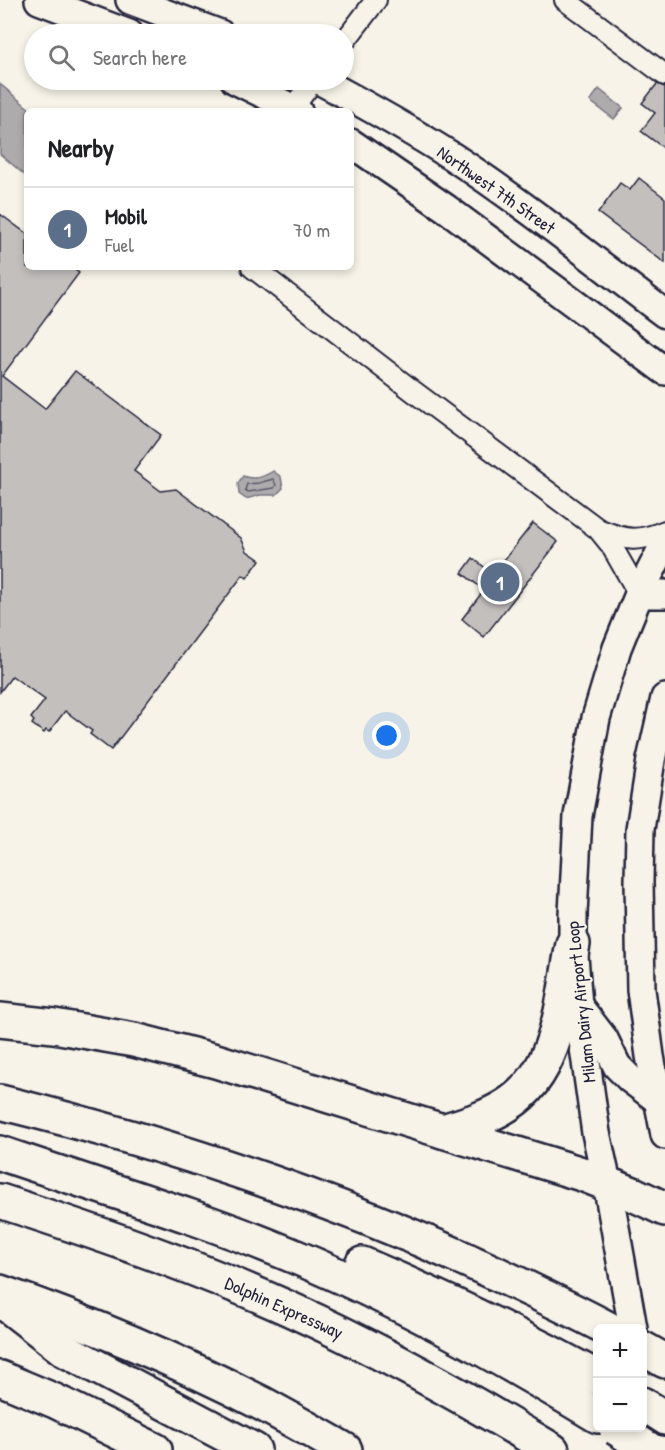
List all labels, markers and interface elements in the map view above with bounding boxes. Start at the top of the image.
search box [24,24,354,90]
icon: search [45,41,78,74]
text: Search here [93,42,187,72]
text: Nearby [48,130,114,165]
street label: Northwest 7th Street [432,139,561,240]
text: Mobil [105,201,147,231]
text: 1 [64,216,71,243]
text: 70 m [293,216,330,243]
text: Fuel [105,231,134,258]
pin: 1 [480,560,520,604]
your location [372,721,401,750]
street label: Milam Dairy Airport Loop [560,920,601,1084]
street label: Dolphin Expressway [221,1270,348,1345]
map controls [593,1324,647,1432]
button: + [593,1324,647,1378]
button: − [593,1378,647,1432]

